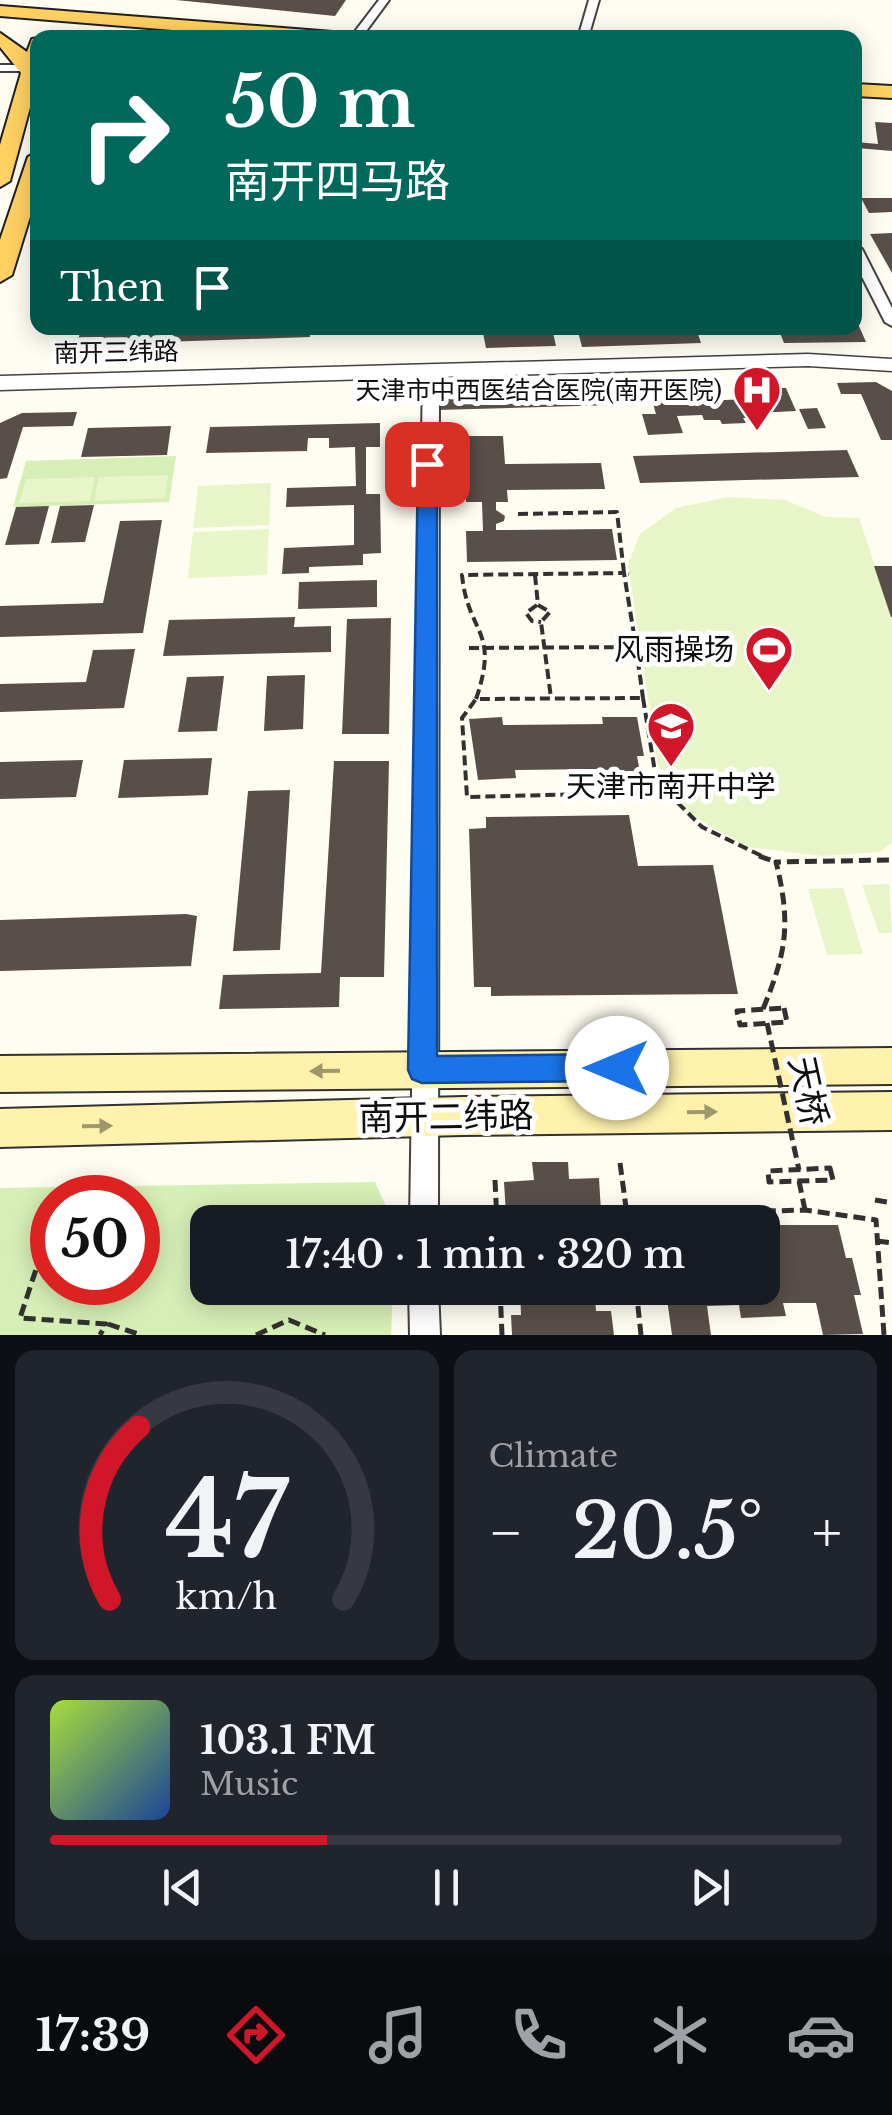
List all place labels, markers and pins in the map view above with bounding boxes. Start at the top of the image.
hospital icon: 天津市中西医结合医院(南开医院) [731,364,783,432]
place label: 天津市中西医结合医院(南开医院) [355,375,722,406]
pin [385,422,470,507]
sports icon: 风雨操场 [743,624,795,692]
place label: 风雨操场 [614,631,734,668]
school or university icon: 天津市南开中学 [645,700,697,768]
place label: 天津市南开中学 [566,768,776,805]

